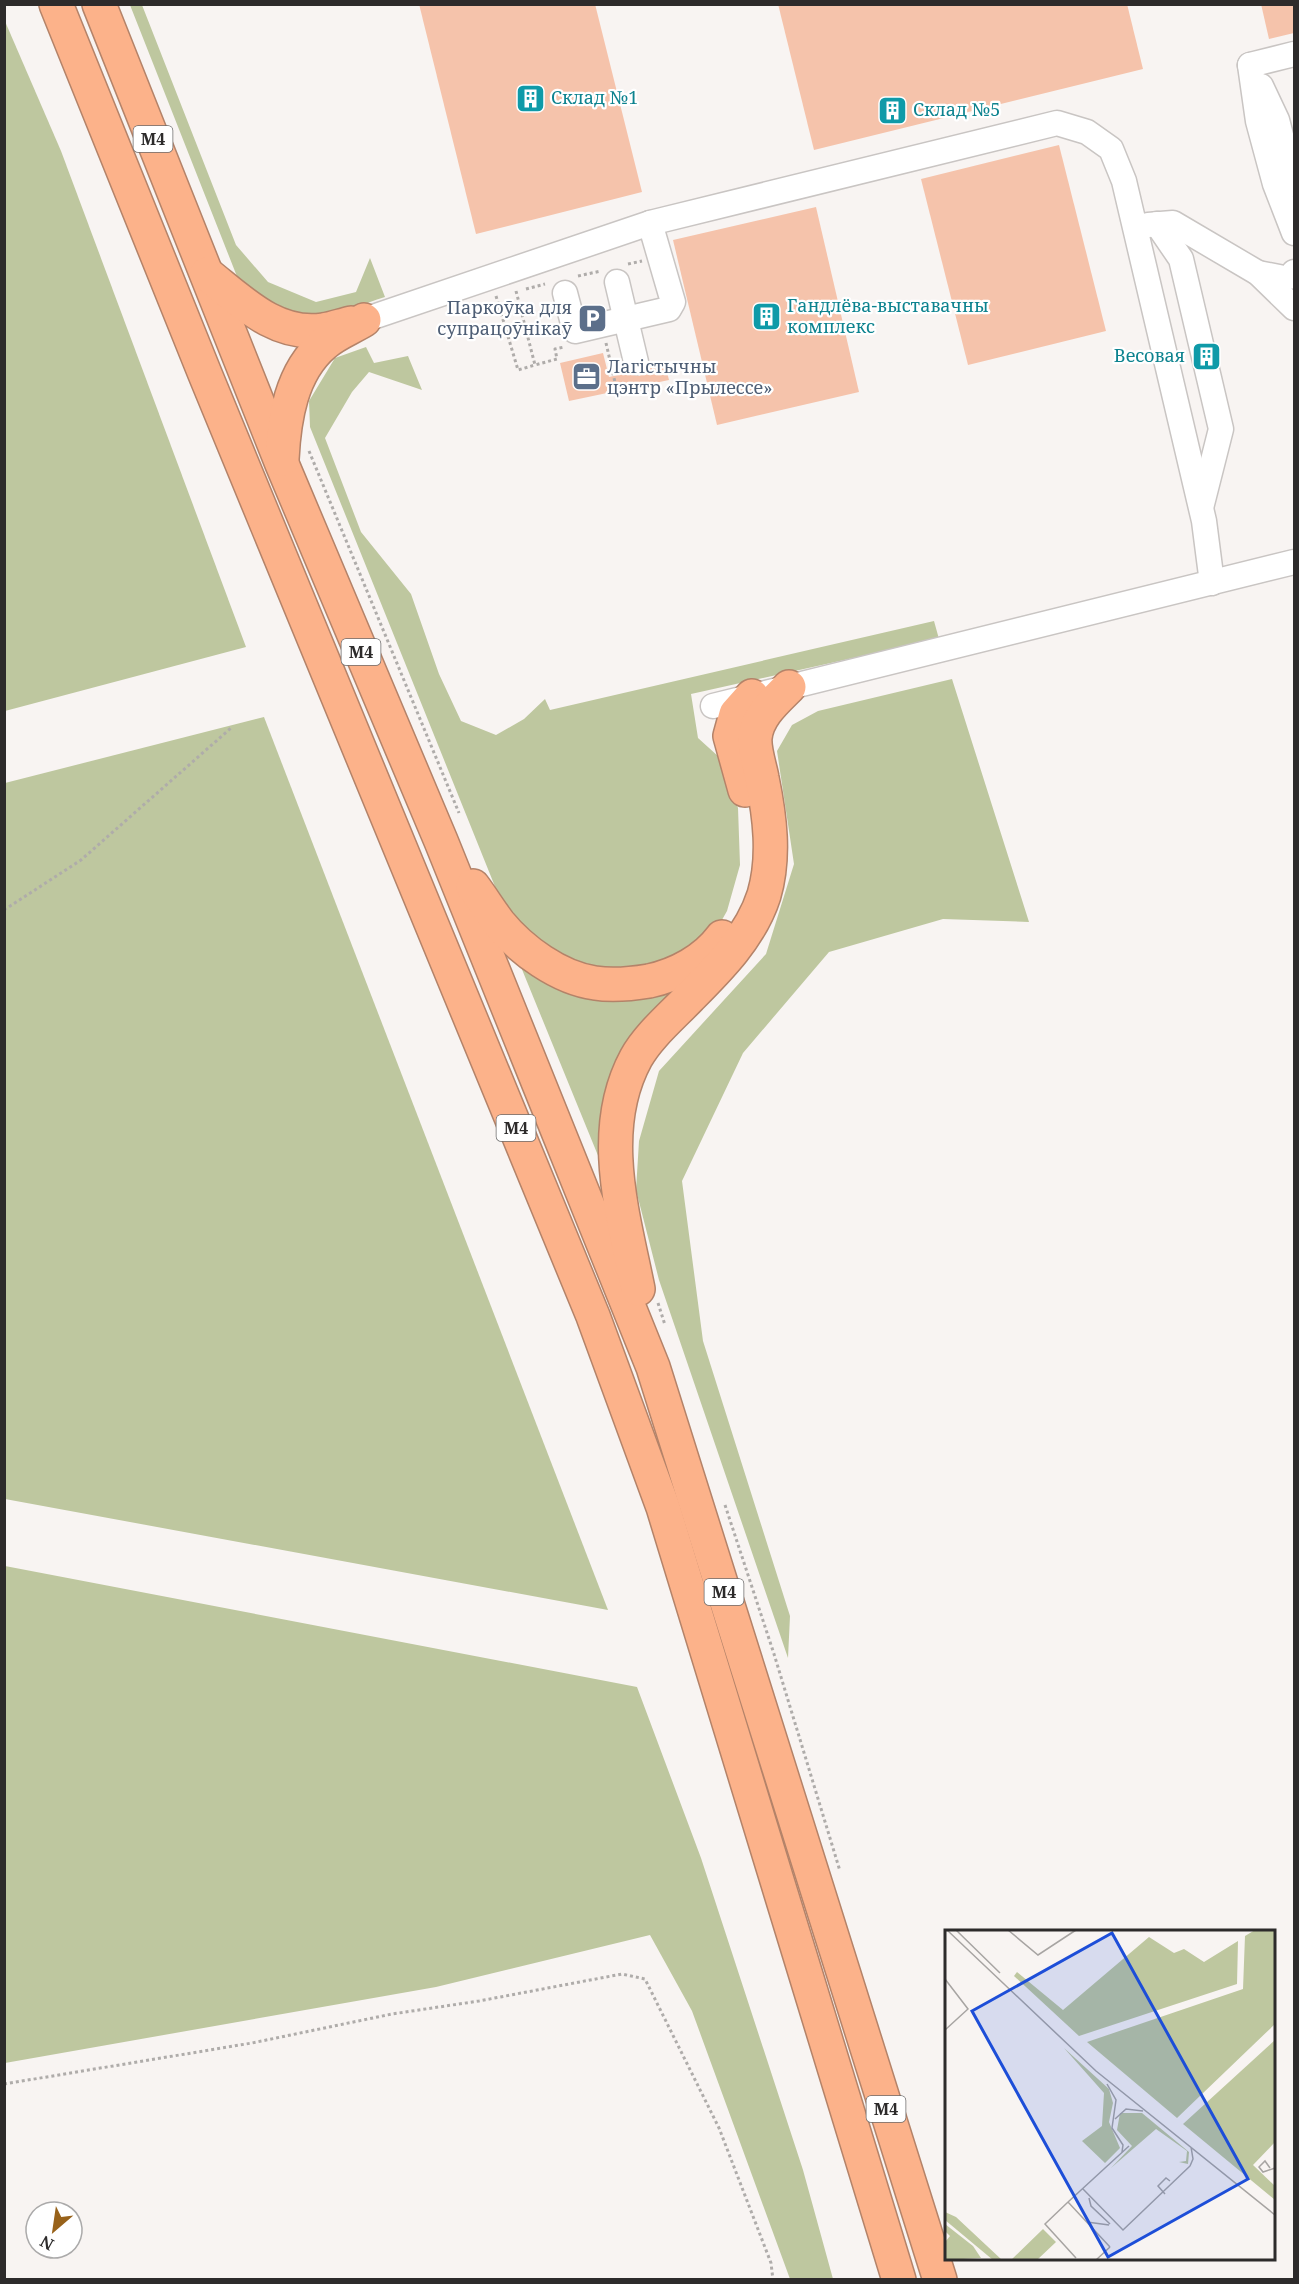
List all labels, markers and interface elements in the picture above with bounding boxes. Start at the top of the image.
building icon: Склад №1 [514,82,546,114]
place label: Склад №1 [551,85,638,109]
building icon: Склад №5 [876,94,908,126]
place label: Склад №5 [913,97,1000,121]
road number: М4 [134,126,172,152]
place label: Гандлёва-выставачны комплекс [787,293,989,338]
place label: Паркоўка для супрацоўнікаў [437,295,573,340]
building icon: Гандлёва-выставачны комплекс [750,300,782,332]
parking icon: Паркоўка для супрацоўнікаў [577,302,609,334]
building icon: Весовая [1190,340,1222,372]
place label: Весовая [1114,343,1185,367]
place label: Лагістычны цэнтр «Прылессе» [607,354,772,399]
office icon: Лагістычны цэнтр «Прылессе» [570,361,602,393]
road number: М4 [342,639,380,665]
road number: М4 [496,1115,536,1141]
road number: М4 [704,1579,744,1605]
inset map [945,1930,1275,2260]
road number: М4 [866,2096,906,2122]
north arrow [24,2200,84,2260]
text: N [36,2230,58,2256]

